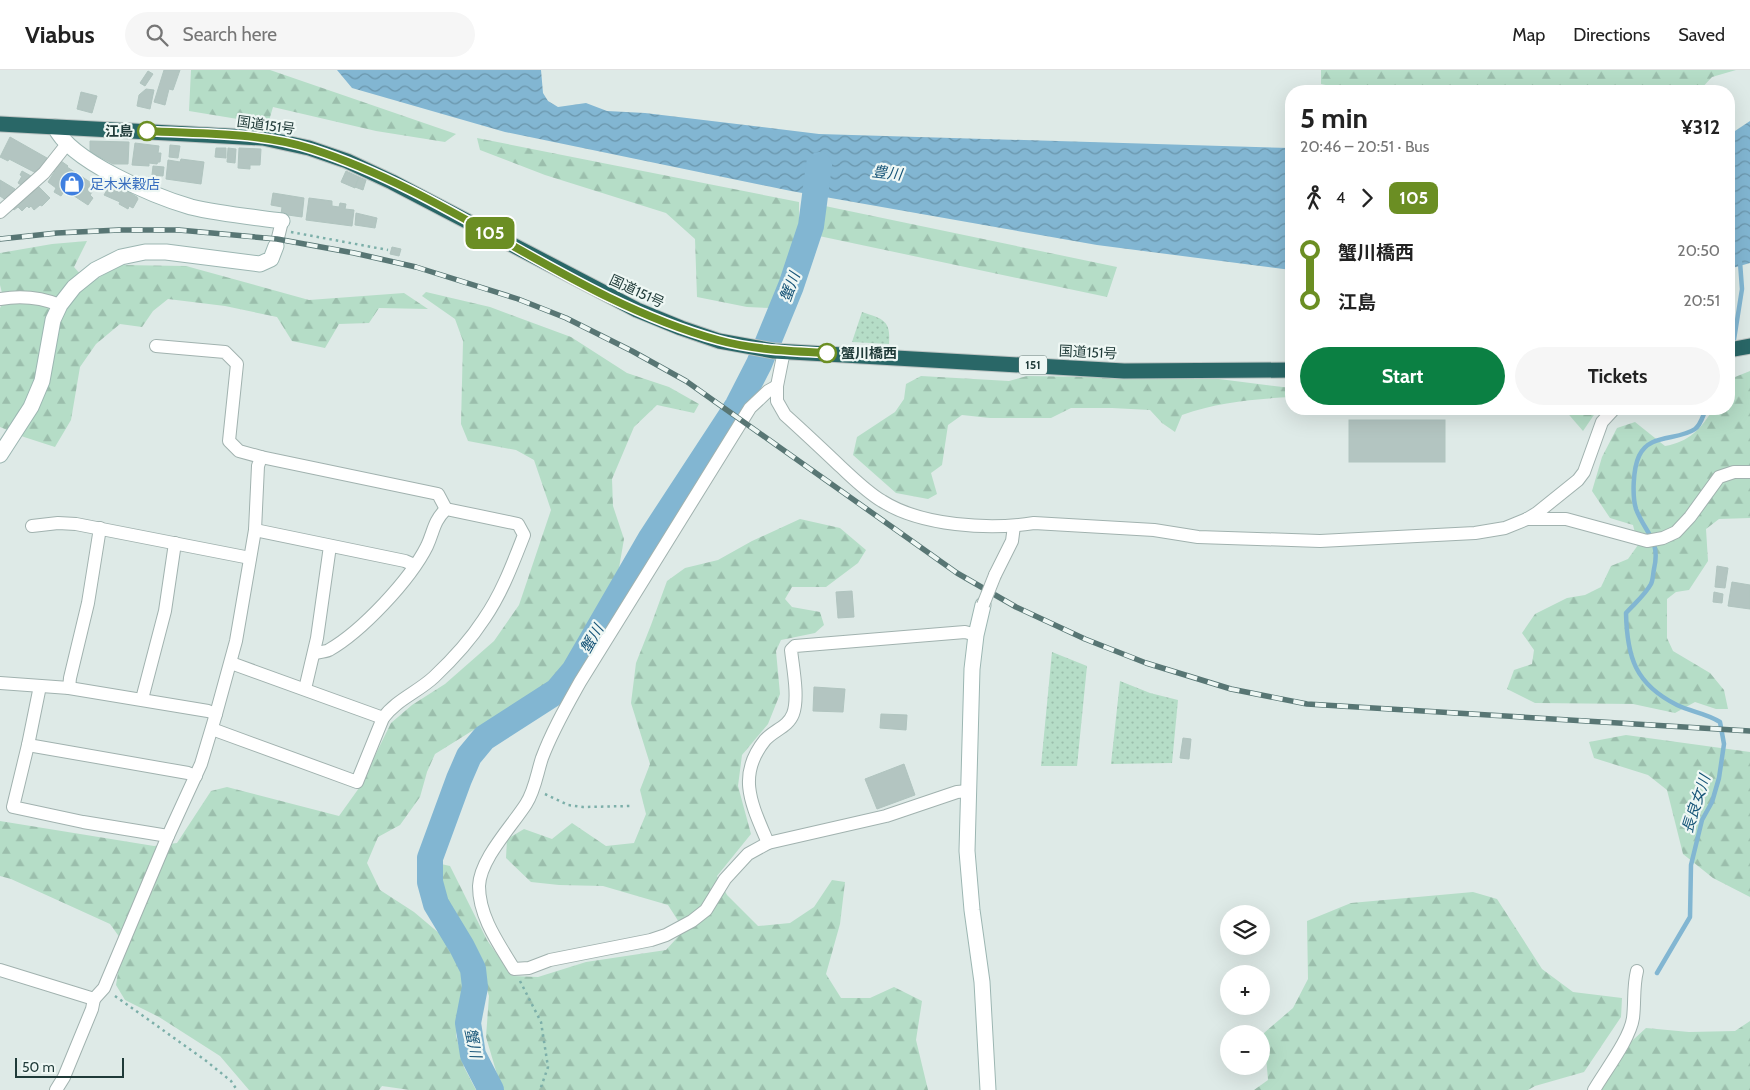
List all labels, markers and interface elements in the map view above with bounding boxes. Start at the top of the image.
search box [125,12,475,57]
text: Viabus [25,20,95,49]
icon: search [143,21,171,49]
text: Search here [183,23,277,46]
text: Map [1512,24,1545,46]
text: Directions [1573,24,1650,46]
text: Saved [1678,24,1725,46]
text: 5 min [1300,101,1368,135]
street label: 国道151号 [236,112,296,138]
text: ¥312 [1681,116,1720,139]
marker: 江島 [137,121,157,141]
place label: 江島 [105,122,133,140]
text: 20:46 – 20:51 · Bus [1300,137,1429,156]
water label: 豊川 [871,162,905,184]
shop icon: 足木米穀店 [59,171,85,197]
place label: 足木米穀店 [90,175,160,193]
icon: walk [1300,184,1328,212]
icon: forward [1353,184,1381,212]
text: 105 [1399,187,1428,209]
text: 4 [1336,188,1345,207]
line badge: 105 [461,217,519,249]
text: 105 [475,222,505,244]
text: 蟹川橋西 [1338,241,1414,264]
text: 20:50 [1677,241,1720,260]
water label: 蟹川 [776,268,804,304]
street label: 国道151号 [607,270,667,312]
text: 江島 [1338,291,1376,314]
text: 20:51 [1683,291,1720,310]
street label: 国道151号 [1058,341,1118,363]
marker: 蟹川橋西 [817,343,837,363]
place label: 蟹川橋西 [841,344,897,362]
button: Start [1300,347,1505,405]
button: Tickets [1515,347,1720,405]
road number: 151 [1019,356,1047,374]
water label: 蟹川 [577,620,608,656]
water label: 長良女川 [1678,771,1714,835]
map controls [1220,905,1270,1075]
button: layers [1220,905,1270,955]
button: + [1220,965,1270,1015]
button: − [1220,1025,1270,1075]
water label: 蟹川 [461,1026,485,1061]
scale bar [15,1055,124,1078]
text: 50 m [22,1058,55,1076]

